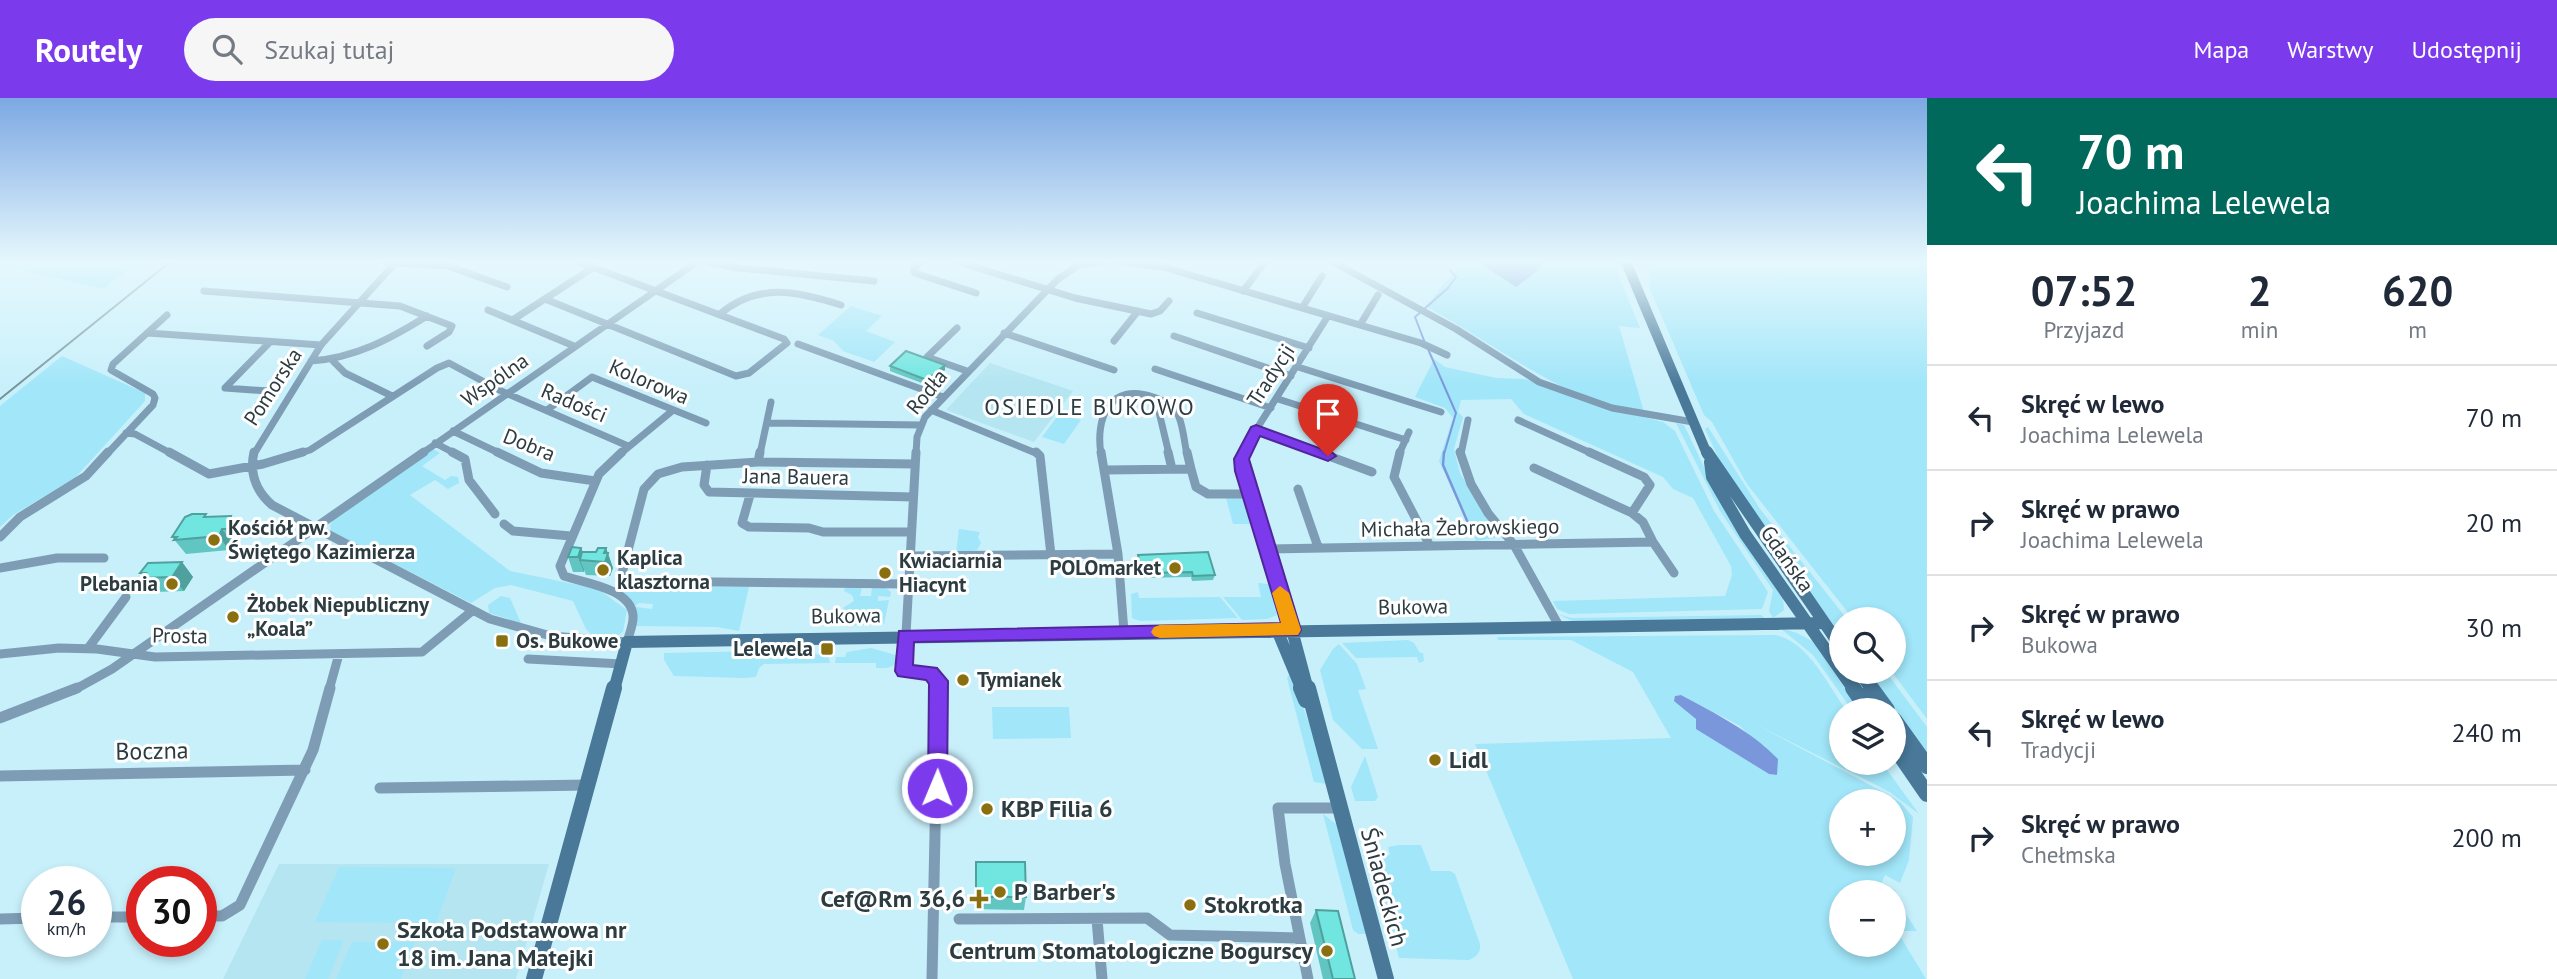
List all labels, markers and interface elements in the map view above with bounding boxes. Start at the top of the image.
search box [184,18,674,81]
text: Routely [35,28,142,71]
icon: search [208,30,246,68]
text: Szukaj tutaj [264,33,395,66]
text: Mapa [2194,34,2249,65]
text: Warstwy [2287,34,2373,65]
text: Udostępnij [2411,34,2522,65]
text: 70 m [2077,119,2184,183]
icon: left [1962,126,2053,217]
text: Joachima Lelewela [2077,181,2331,223]
text: 07:52 [2031,263,2137,318]
text: 2 [2248,263,2271,318]
text: 620 [2382,263,2453,318]
text: Przyjazd [2043,315,2124,344]
text: min [2241,315,2278,344]
text: m [2408,315,2427,344]
street label: Tradycji [1241,339,1301,411]
street label: Pomorska [238,343,308,431]
street label: Wspólna [456,347,534,412]
street label: Kolorowa [605,353,693,410]
street label: Rodła [900,364,953,420]
street label: Radości [537,377,611,428]
pin [1298,384,1358,456]
text: Skręć w lewo [2021,387,2165,420]
district label: OSIEDLE BUKOWO [984,392,1196,421]
icon: arrive [1309,395,1347,433]
icon: left [1962,399,2000,437]
text: 70 m [2466,401,2522,434]
text: Joachima Lelewela [2021,420,2204,449]
street label: Dobra [499,422,559,467]
street label: Jana Bauera [742,462,849,491]
text: Skręć w prawo [2021,492,2180,525]
icon: right [1962,504,2000,542]
text: 20 m [2466,506,2522,539]
street label: Michała Żebrowskiego [1360,512,1560,543]
place label: Kościół pw. Świętego Kazimierza [228,514,415,565]
street label: Gdańska [1755,520,1820,597]
text: Joachima Lelewela [2021,525,2204,554]
marker: Kościół pw. Świętego Kazimierza [206,532,222,548]
place label: Kaplica klasztorna [617,544,710,595]
place label: Kwiaciarnia Hiacynt [899,547,1002,598]
place label: POLOmarket [1049,554,1162,581]
marker: POLOmarket [1167,560,1183,576]
marker: Kaplica klasztorna [595,562,611,578]
marker: Kwiaciarnia Hiacynt [877,565,893,581]
place label: Plebania [80,570,158,597]
marker: Plebania [164,576,180,592]
place label: Żłobek Niepubliczny „Koala” [247,591,430,642]
street label: Bukowa [1378,592,1448,621]
text: Skręć w prawo [2021,597,2180,630]
street label: Bukowa [811,601,881,630]
map controls [1829,607,1906,957]
button: search [1829,607,1906,684]
marker: Żłobek Niepubliczny „Koala” [225,609,241,625]
icon: right [1962,609,2000,647]
text: 30 m [2466,611,2522,644]
street label: Prosta [152,622,208,649]
place label: Os. Bukowe [516,627,618,654]
text: Bukowa [2021,630,2098,659]
marker: Os. Bukowe [494,633,510,649]
place label: Lelewela [733,635,813,662]
marker: Lelewela [819,641,835,657]
place label: Tymianek [977,666,1062,693]
marker: Tymianek [955,672,971,688]
button: layers [1829,698,1906,775]
text: Skręć w lewo [2021,702,2165,735]
icon: left [1962,714,2000,752]
text: 240 m [2451,716,2522,749]
street label: Boczna [115,734,189,767]
text: Tradycji [2021,735,2096,764]
place label: Lidl [1449,744,1489,775]
position arrow [900,751,974,825]
marker: Lidl [1427,752,1443,768]
button: + [1829,789,1906,866]
place label: KBP Filia 6 [1001,793,1113,824]
marker: KBP Filia 6 [979,801,995,817]
text: Skręć w prawo [2021,807,2180,840]
icon: right [1962,819,2000,857]
text: 200 m [2451,821,2522,854]
street label: Śniadeckich [1354,824,1415,950]
text: Chełmska [2021,840,2116,869]
speed limit sign: 30 [126,866,217,957]
place label: P Barber's [1014,876,1115,907]
text: 26 [47,879,86,925]
button: − [1829,880,1906,957]
place label: Cef@Rm 36,6 [820,883,965,914]
marker: P Barber's [992,884,1008,900]
place label: Stokrotka [1204,889,1303,920]
marker: Cef@Rm 36,6 [971,891,987,907]
marker: Stokrotka [1182,897,1198,913]
place label: Szkoła Podstawowa nr 18 im. Jana Matejki [397,914,627,973]
text: km/h [47,917,86,940]
place label: Centrum Stomatologiczne Bogurscy [949,935,1314,966]
marker: Szkoła Podstawowa nr 18 im. Jana Matejki [375,936,391,952]
marker: Centrum Stomatologiczne Bogurscy [1319,943,1335,959]

